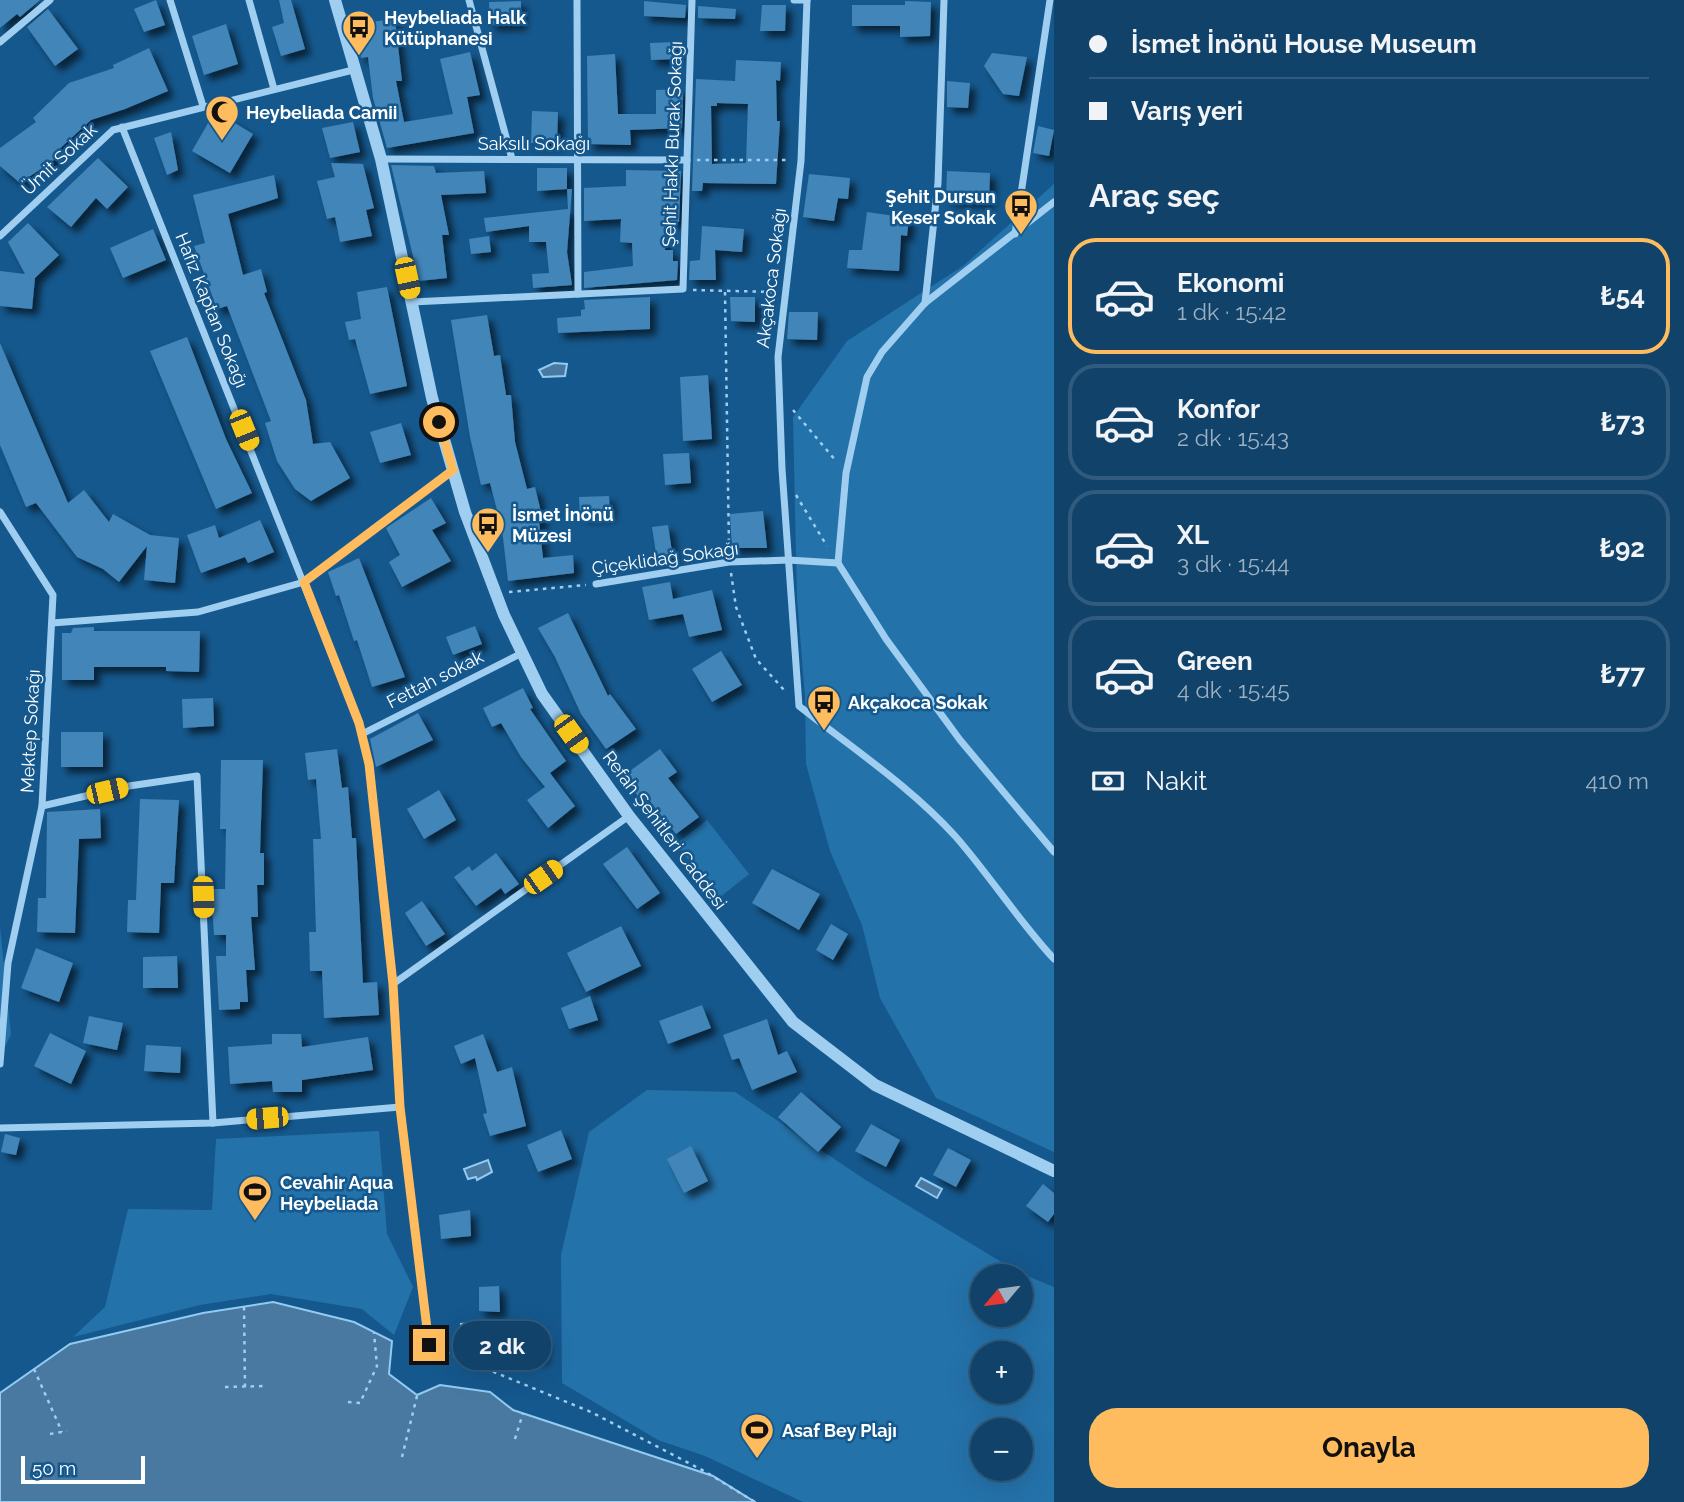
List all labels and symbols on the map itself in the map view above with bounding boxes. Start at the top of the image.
place label: Heybeliada Halk Kütüphanesi [384,7,527,49]
bus stop icon: Heybeliada Halk Kütüphanesi [340,8,378,57]
street label: Şehit Hakkı Burak Sokağı [658,41,686,247]
mosque icon: Heybeliada Camii [203,93,241,142]
place label: Heybeliada Camii [246,102,397,123]
street label: Ümit Sokak [17,119,101,199]
street label: Saksılı Sokağı [478,133,590,154]
place label: Şehit Dursun Keser Sokak [886,186,997,228]
bus stop icon: Şehit Dursun Keser Sokak [1002,187,1040,236]
street label: Akçakoca Sokağı [752,207,790,349]
street label: Hafız Kaptan Sokağı [171,229,253,391]
car [393,255,422,301]
route start [423,406,455,438]
car [227,407,262,453]
place label: İsmet İnönü Müzesi [512,504,614,546]
bus stop icon: İsmet İnönü Müzesi [469,505,507,554]
street label: Çiçeklidağ Sokağı [590,537,740,579]
street label: Fettah sokak [383,645,487,712]
street label: Mektep Sokağı [16,669,44,793]
bus stop icon: Akçakoca Sokak [805,683,843,732]
place label: Akçakoca Sokak [848,692,989,713]
car [551,711,592,757]
street label: Refah Şehitleri Caddesi [599,747,731,913]
car [85,776,130,806]
car [520,856,567,898]
car [192,876,215,918]
car [246,1106,289,1130]
place label: Cevahir Aqua Heybeliada [280,1172,393,1214]
sports icon: Cevahir Aqua Heybeliada [236,1173,274,1222]
north arrow [970,1264,1032,1326]
callout: 2 dk [453,1320,552,1370]
route end [413,1329,445,1361]
sports icon: Asaf Bey Plajı [738,1411,776,1460]
place label: Asaf Bey Plajı [782,1420,897,1441]
scale bar [21,1453,145,1485]

